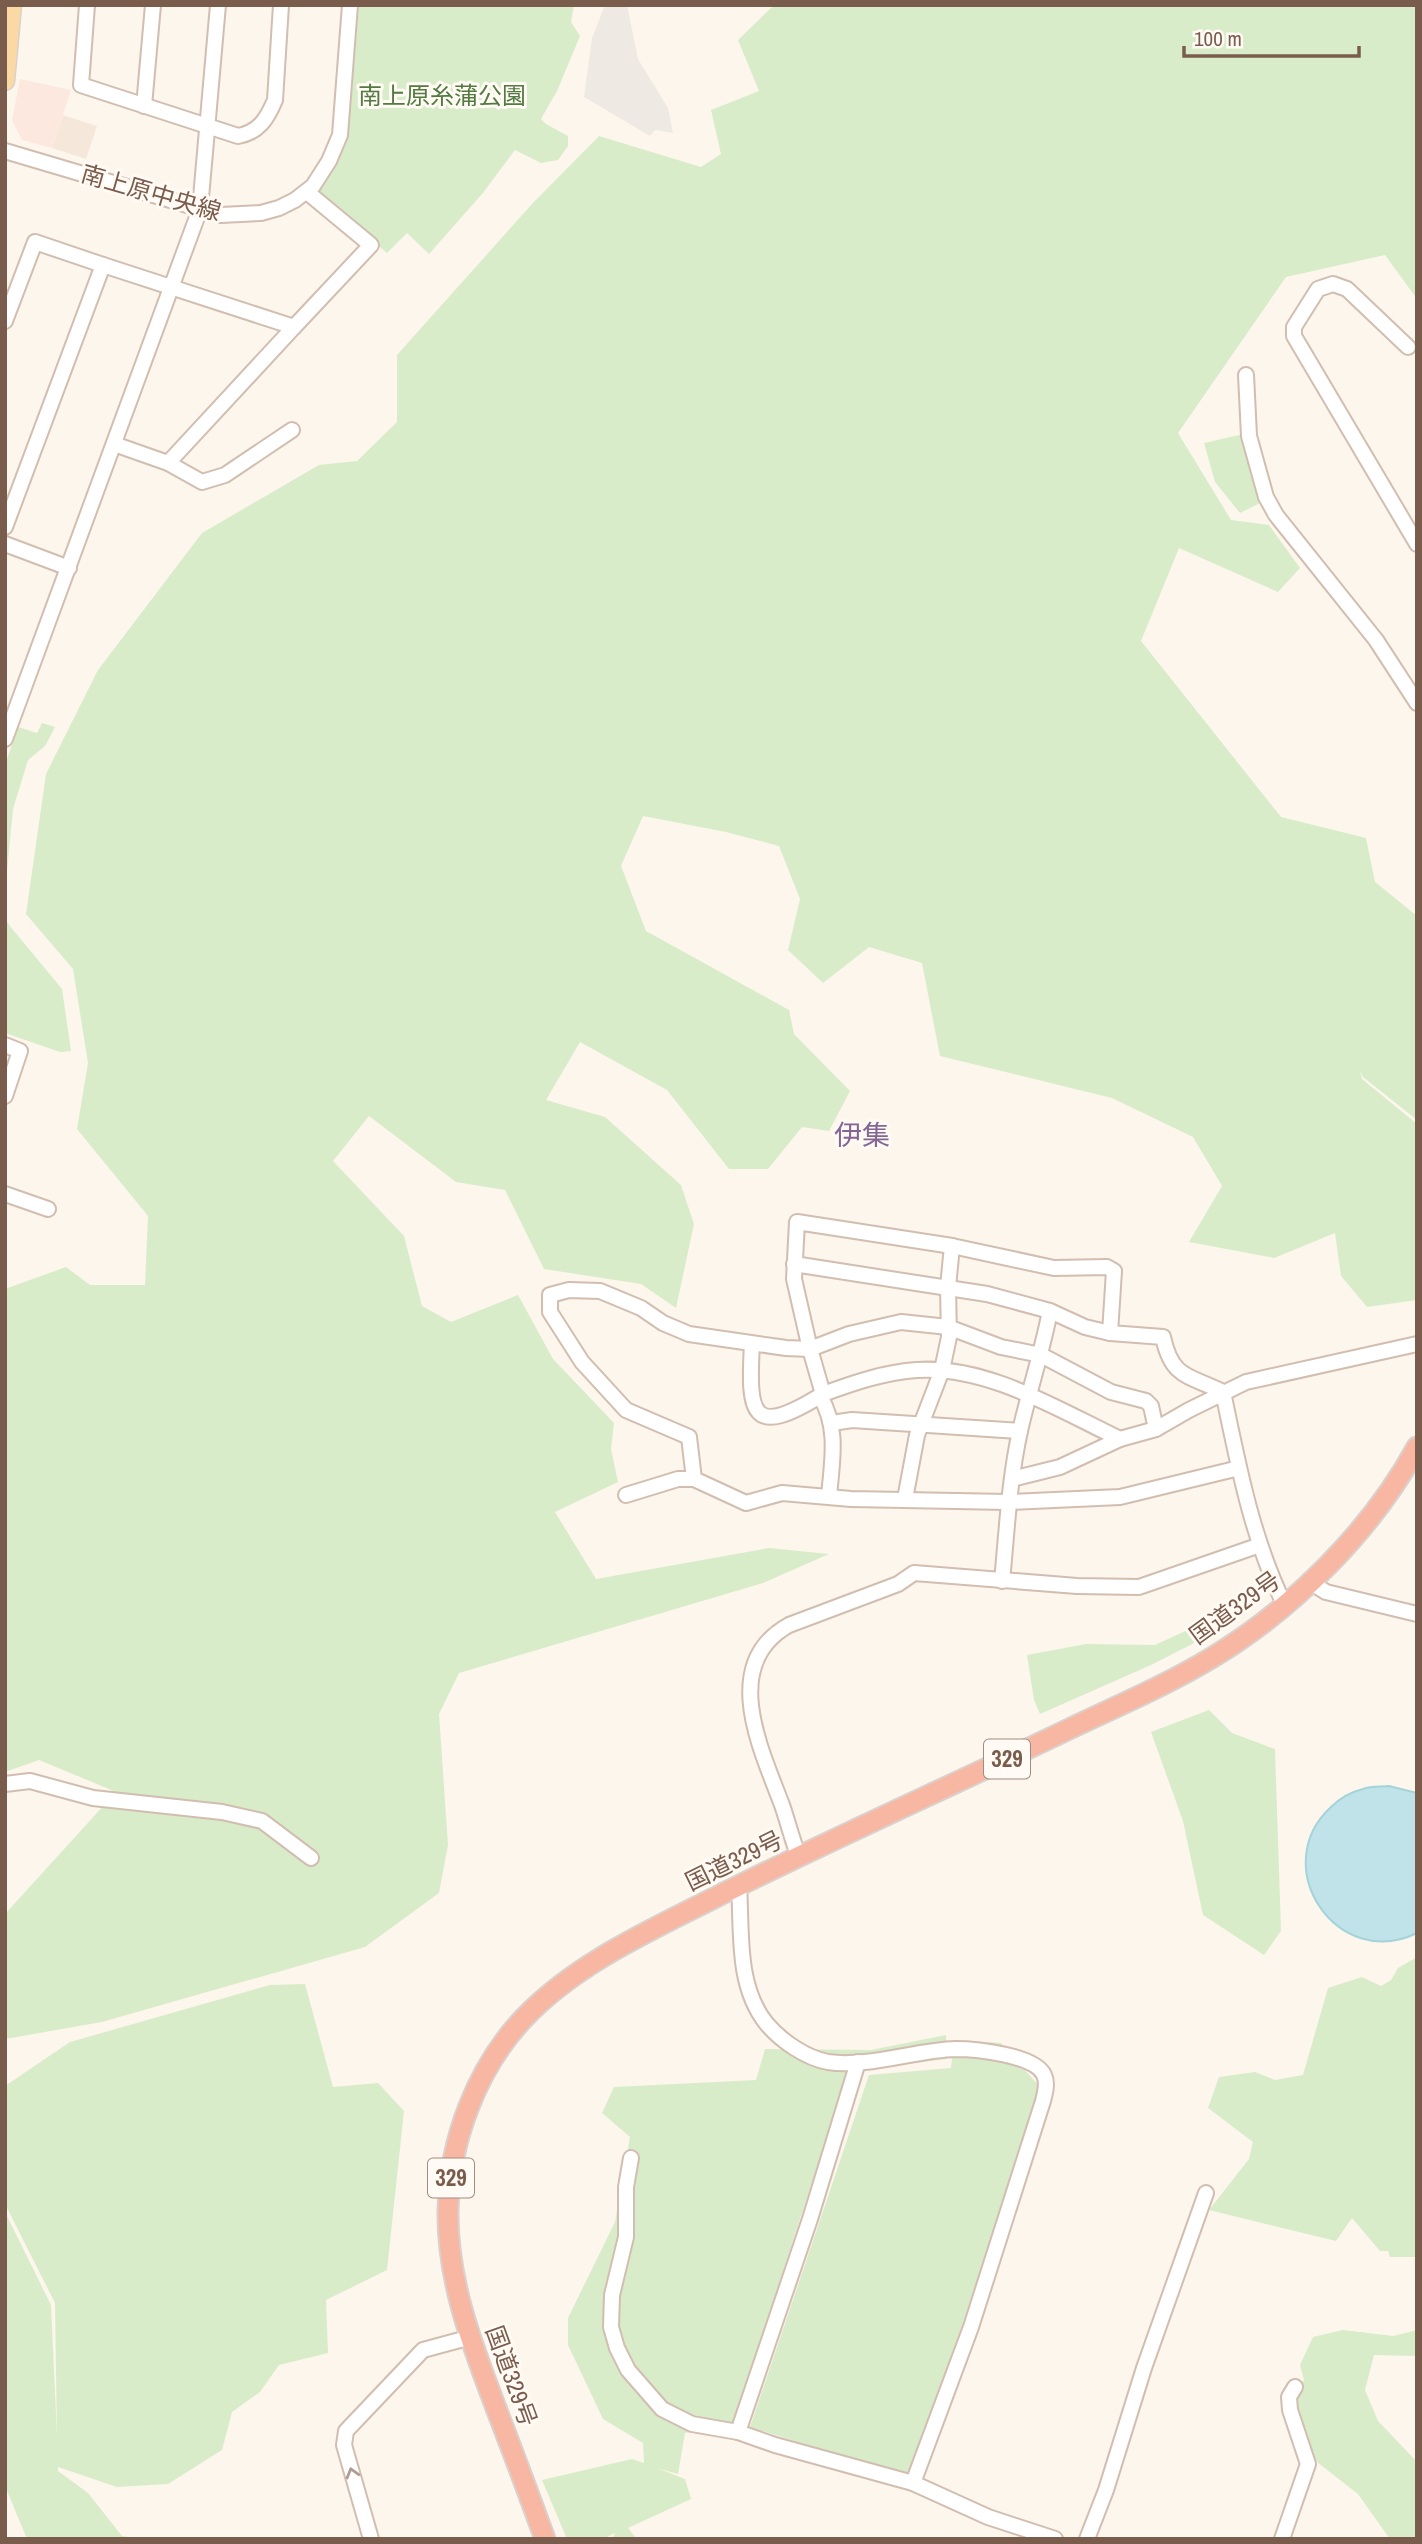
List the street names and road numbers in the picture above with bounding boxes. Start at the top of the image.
street label: 南上原中央線 [78,157,225,227]
street label: 国道329号 [1183,1563,1286,1651]
road number: 329 [984,1740,1030,1778]
street label: 国道329号 [679,1823,788,1897]
road number: 329 [428,2158,474,2198]
street label: 国道329号 [479,2321,545,2430]

